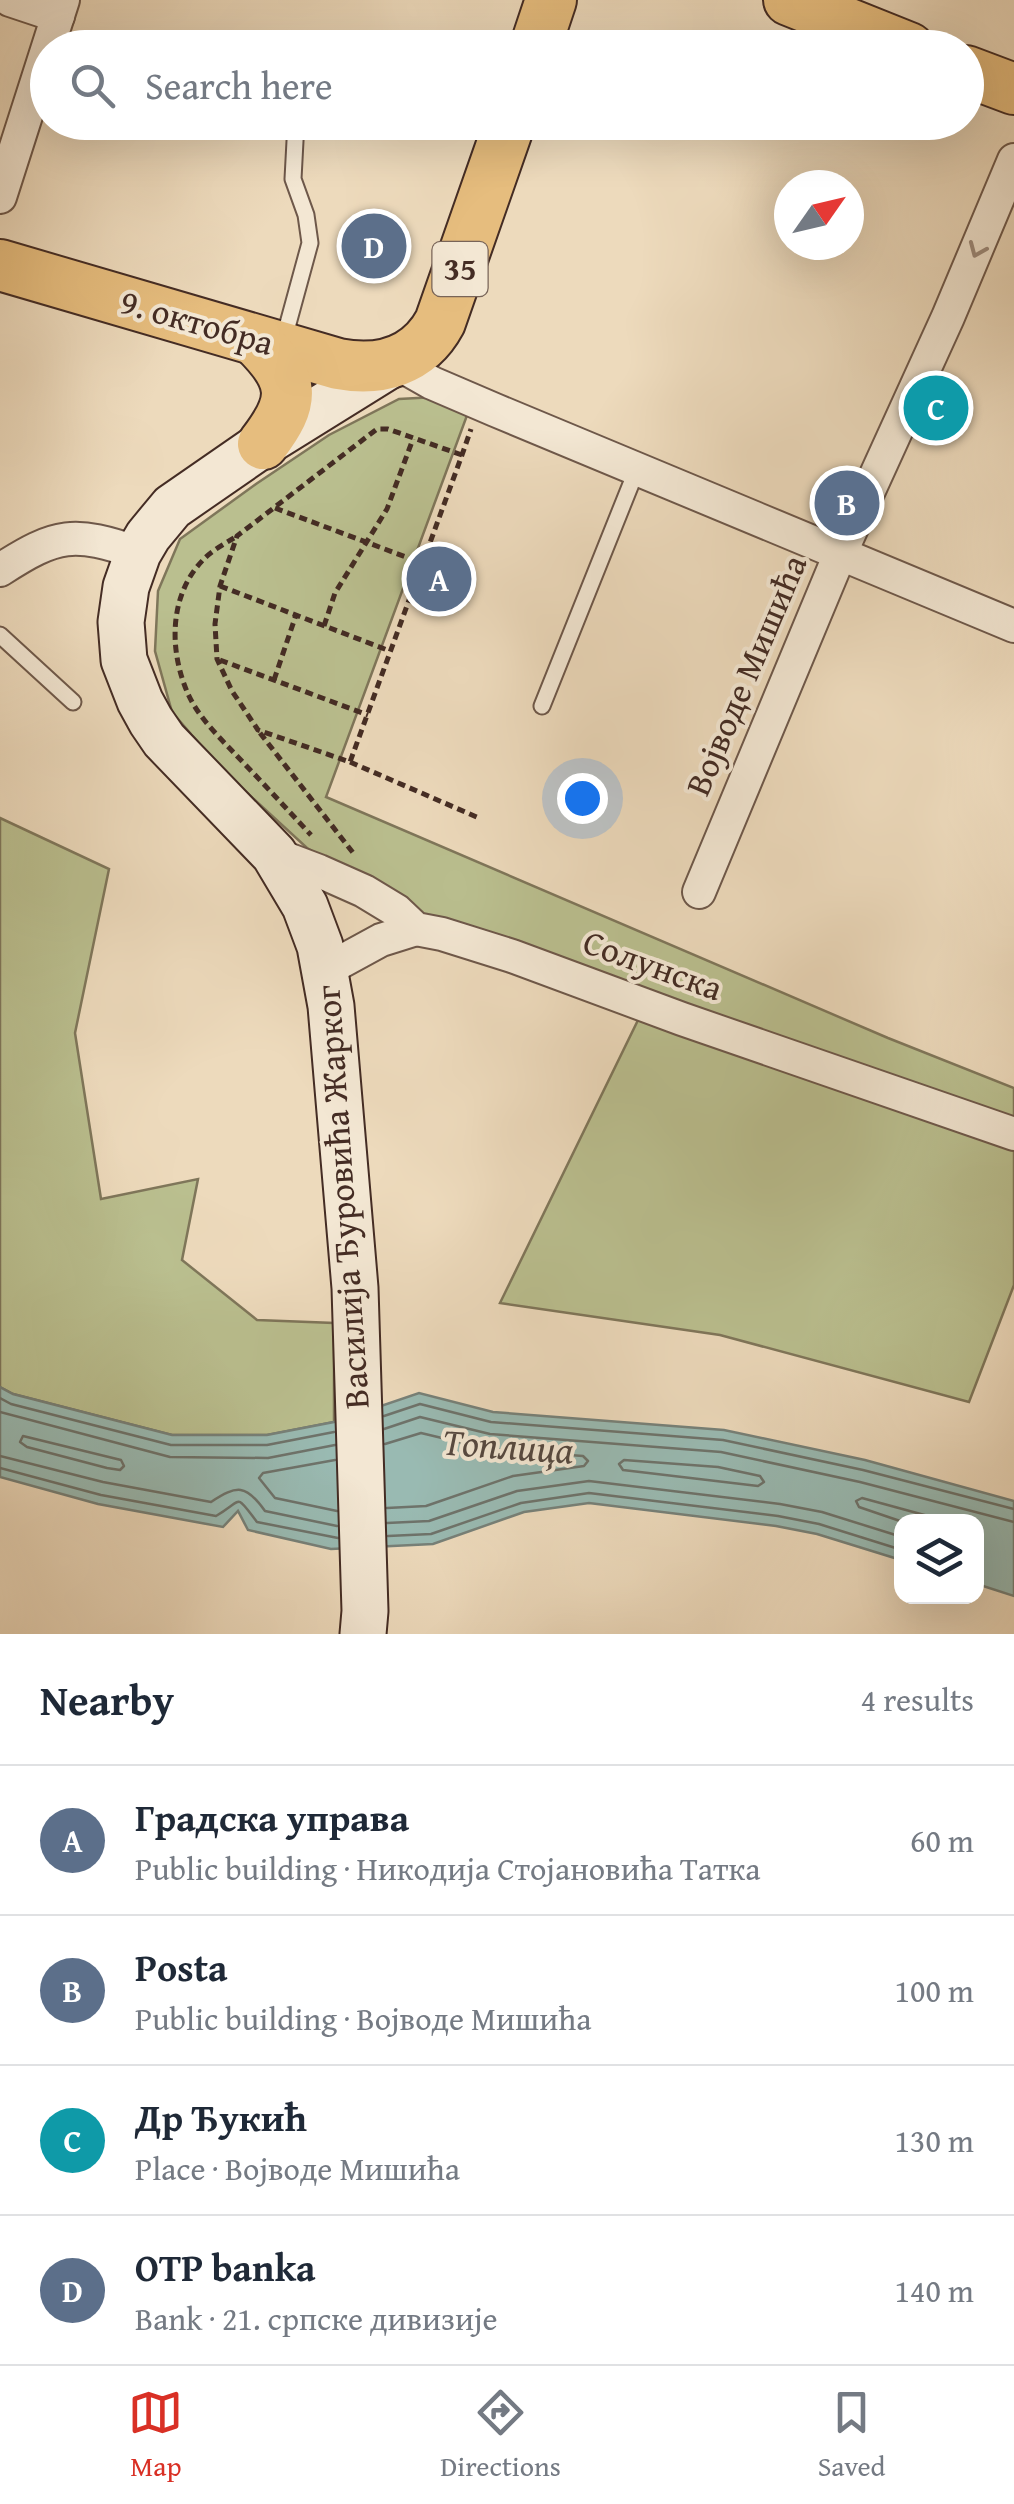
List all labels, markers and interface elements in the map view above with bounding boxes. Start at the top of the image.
search box [30,30,984,140]
text: Search here [145,57,333,113]
icon: search [65,58,120,113]
north arrow [774,170,864,260]
pin: D [342,208,406,284]
one-way arrow [968,240,988,258]
road number: 35 [432,242,488,296]
street label: 9. октобра [114,275,280,368]
pin: C [904,370,968,446]
pin: B [814,466,880,540]
pin: A [406,542,472,616]
street label: Војводе Мишића [672,546,819,803]
your location [557,773,608,824]
street label: Солунска [576,916,730,1013]
street label: Василија Ђуровића Жарког [301,983,382,1411]
water label: Топлица [441,1413,576,1478]
map controls [894,1514,984,1604]
button: layers [894,1514,984,1604]
text: Nearby [40,1669,174,1730]
text: 4 results [861,1676,974,1723]
text: Градска управа [135,1789,409,1845]
text: A [62,1817,83,1864]
text: 60 m [910,1817,974,1864]
text: Public building · Никодија Стојановића Татка [135,1845,761,1892]
text: Posta [135,1939,228,1995]
text: B [63,1967,82,2014]
text: 100 m [895,1967,974,2014]
text: Public building · Војводе Мишића [135,1995,592,2042]
text: Др Ђукић [135,2089,307,2145]
text: C [63,2117,82,2164]
text: 130 m [895,2117,974,2164]
text: Place · Војводе Мишића [135,2145,460,2192]
text: OTP banka [135,2239,316,2295]
text: D [62,2267,83,2314]
text: 140 m [895,2267,974,2314]
text: Bank · 21. српске дивизије [135,2295,498,2342]
tab: Map [128,2385,183,2486]
tab: Directions [440,2385,561,2486]
tab: Saved [818,2385,886,2486]

